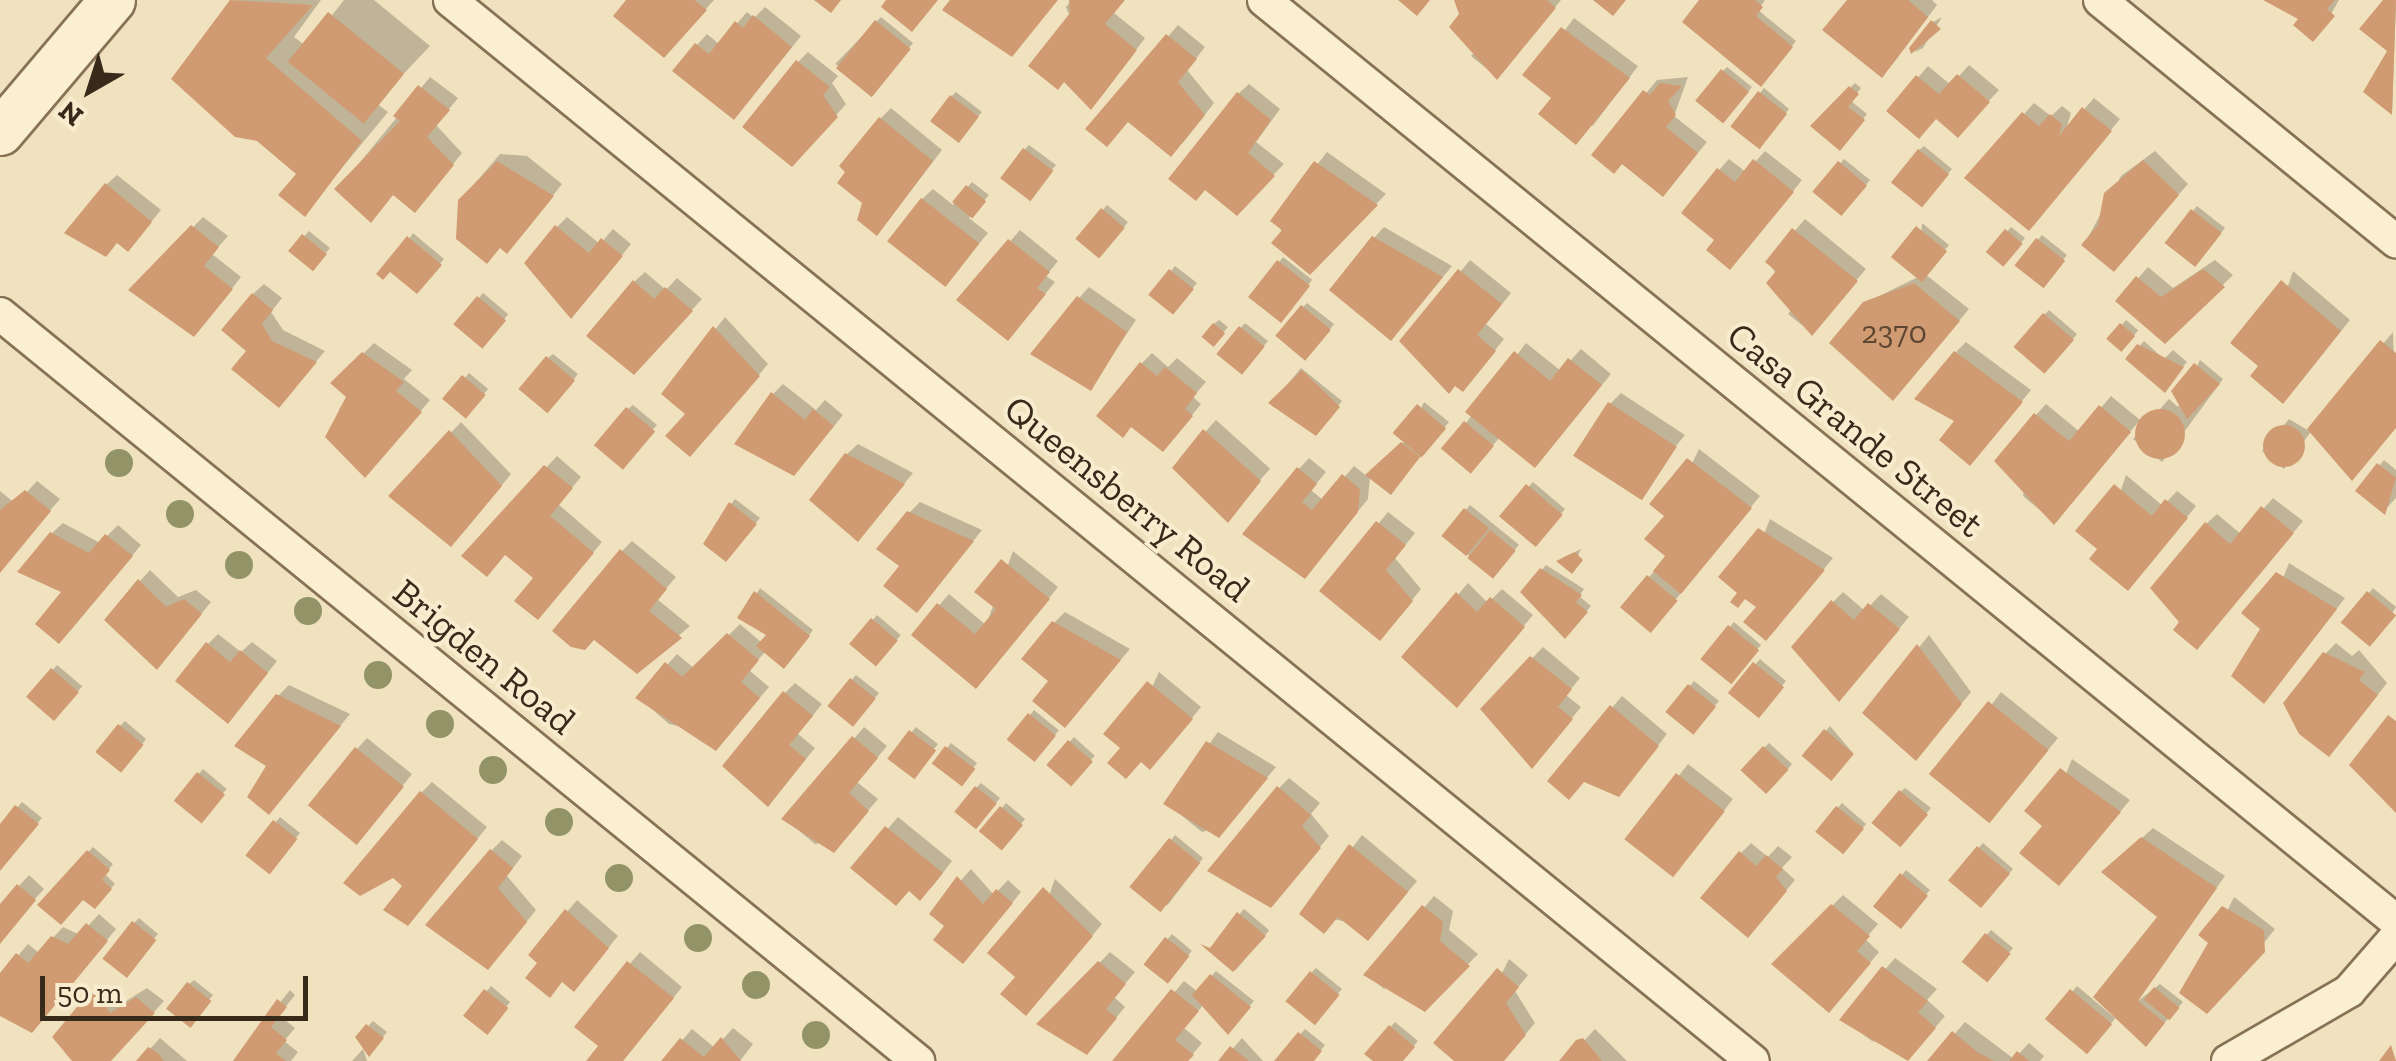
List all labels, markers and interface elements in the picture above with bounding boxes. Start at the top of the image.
north arrow [40,40,140,140]
text: N [52,94,89,133]
street label: Casa Grande Street [1718,313,1992,547]
house number: 2370 [1861,313,1927,351]
street label: Queensberry Road [995,386,1259,612]
street label: Brigden Road [384,570,584,744]
scale bar [45,956,312,1018]
text: 50 m [57,975,122,1011]

